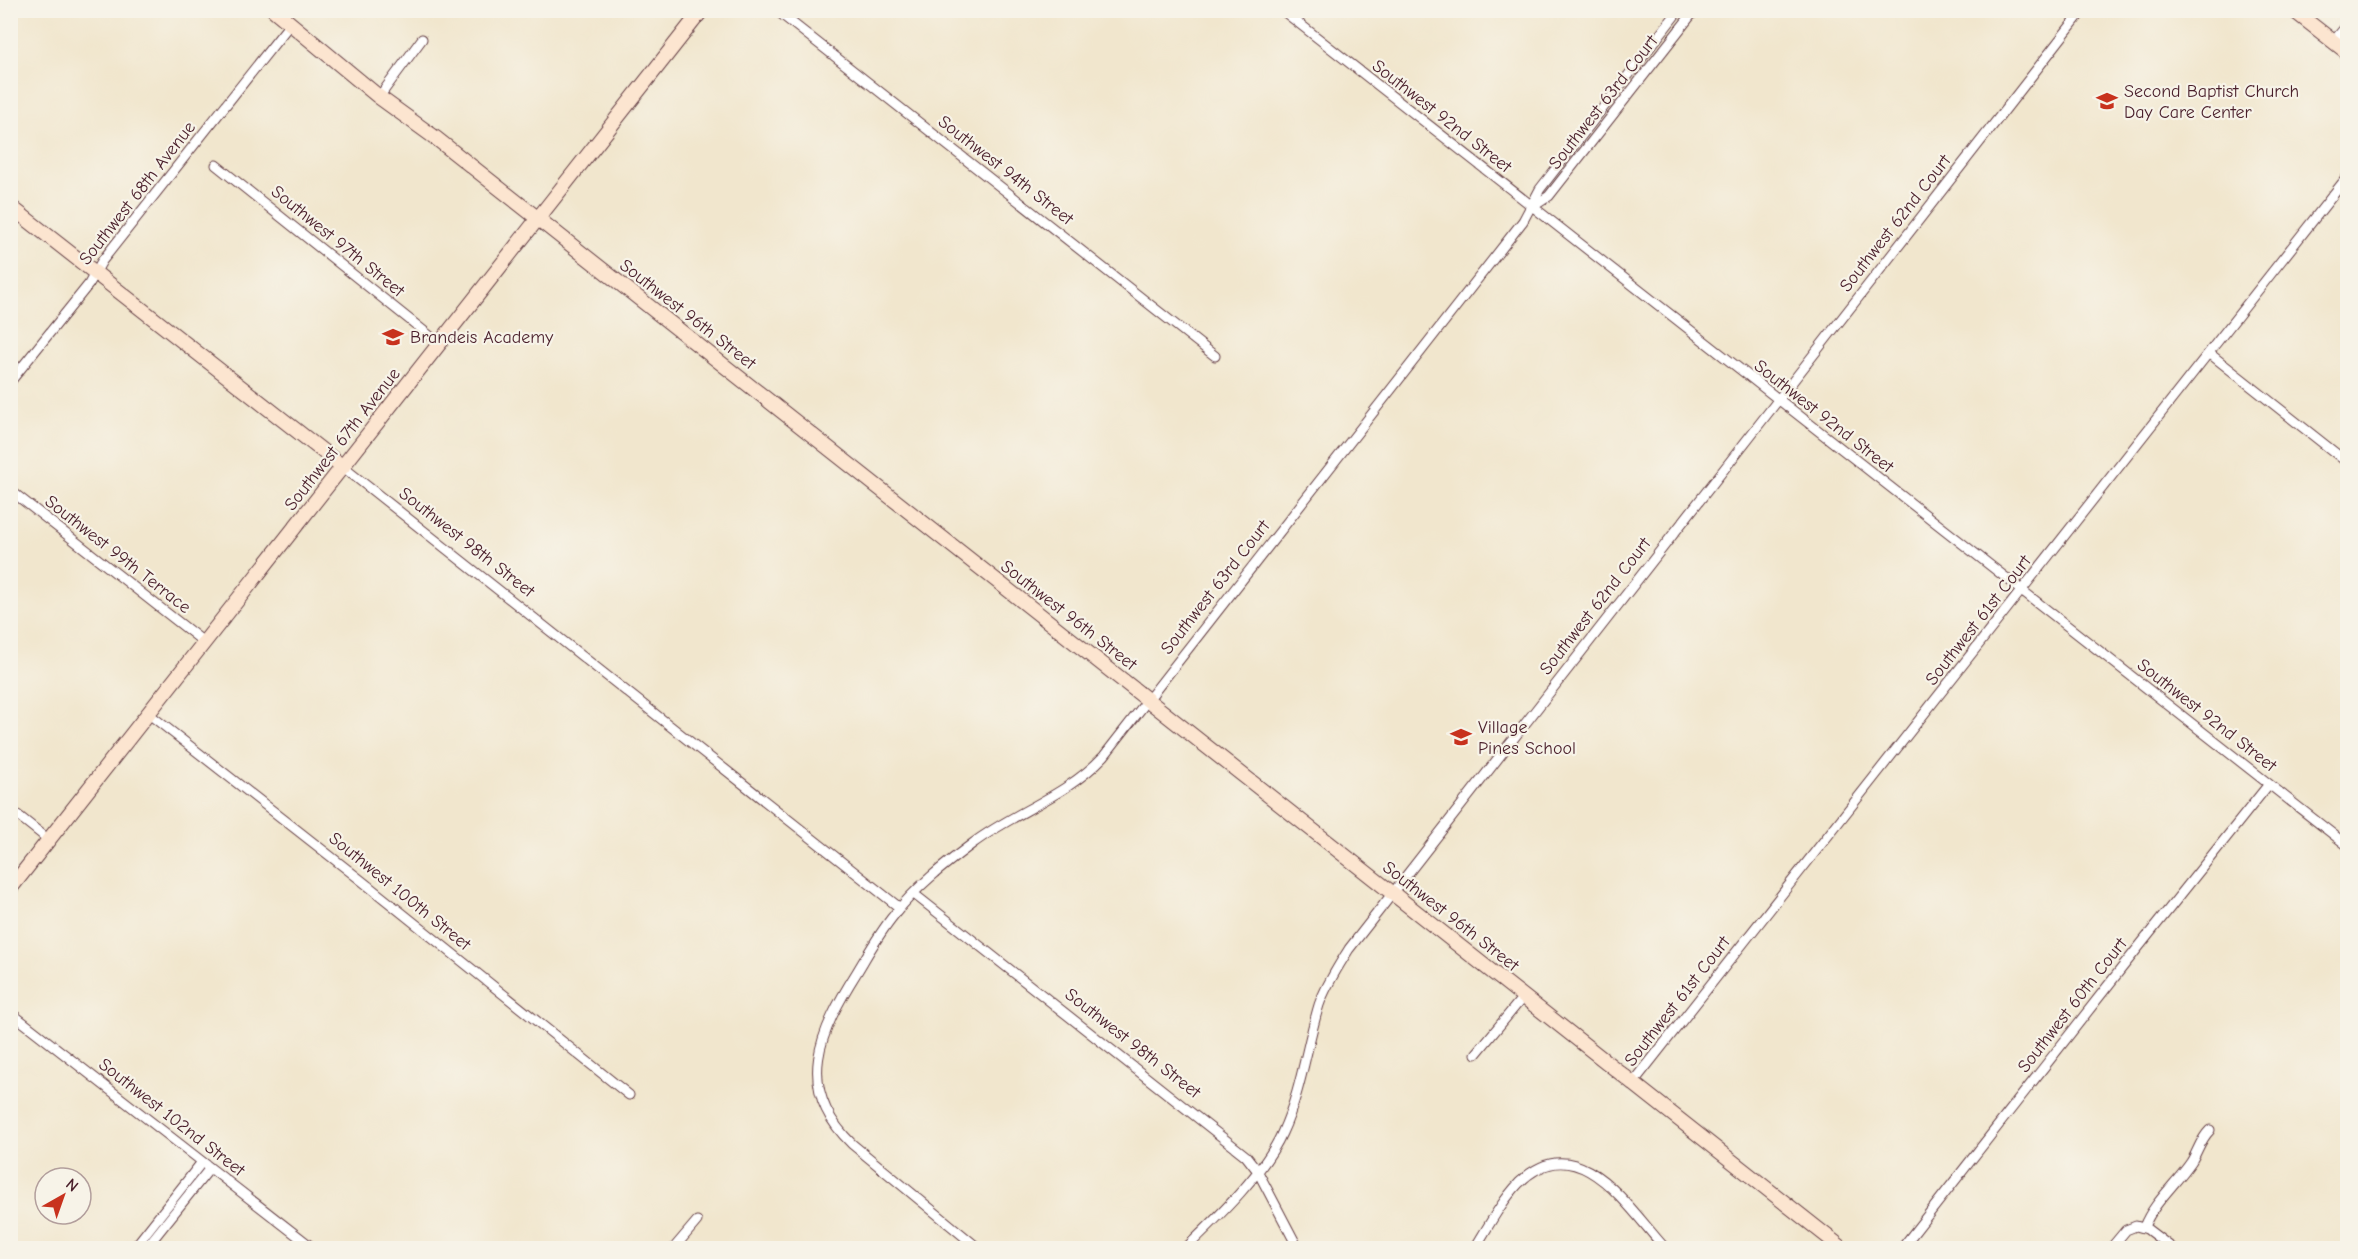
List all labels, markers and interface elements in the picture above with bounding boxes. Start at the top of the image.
street label: Southwest 63rd Court [1544,30,1663,174]
street label: Southwest 92nd Street [1368,55,1516,178]
place label: Second Baptist Church Day Care Center [2124,81,2299,123]
school or university icon: Second Baptist Church Day Care Center [2095,89,2119,113]
street label: Southwest 94th Street [934,111,1078,230]
street label: Southwest 68th Avenue [75,117,200,269]
street label: Southwest 62nd Court [1835,150,1956,296]
street label: Southwest 97th Street [267,181,409,302]
street label: Southwest 96th Street [616,255,761,375]
school or university icon: Brandeis Academy [381,325,405,349]
place label: Brandeis Academy [410,327,554,348]
street label: Southwest 92nd Street [1750,355,1898,478]
street label: Southwest 67th Avenue [280,364,405,515]
street label: Southwest 98th Street [395,483,539,602]
street label: Southwest 99th Terrace [41,491,195,618]
street label: Southwest 63rd Court [1156,515,1275,659]
street label: Southwest 62nd Court [1535,533,1656,679]
street label: Southwest 61st Court [1921,550,2036,689]
street label: Southwest 96th Street [997,556,1142,676]
street label: Southwest 92nd Street [2133,654,2281,777]
place label: Village Pines School [1478,717,1576,759]
school or university icon: Village Pines School [1449,725,1473,749]
street label: Southwest 100th Street [324,828,476,956]
street label: Southwest 96th Street [1379,857,1524,977]
street label: Southwest 61st Court [1620,931,1735,1070]
street label: Southwest 60th Court [2013,933,2132,1077]
street label: Southwest 98th Street [1061,984,1205,1103]
street label: Southwest 102nd Street [94,1054,250,1181]
north arrow [33,1166,93,1226]
text: N [62,1175,82,1196]

